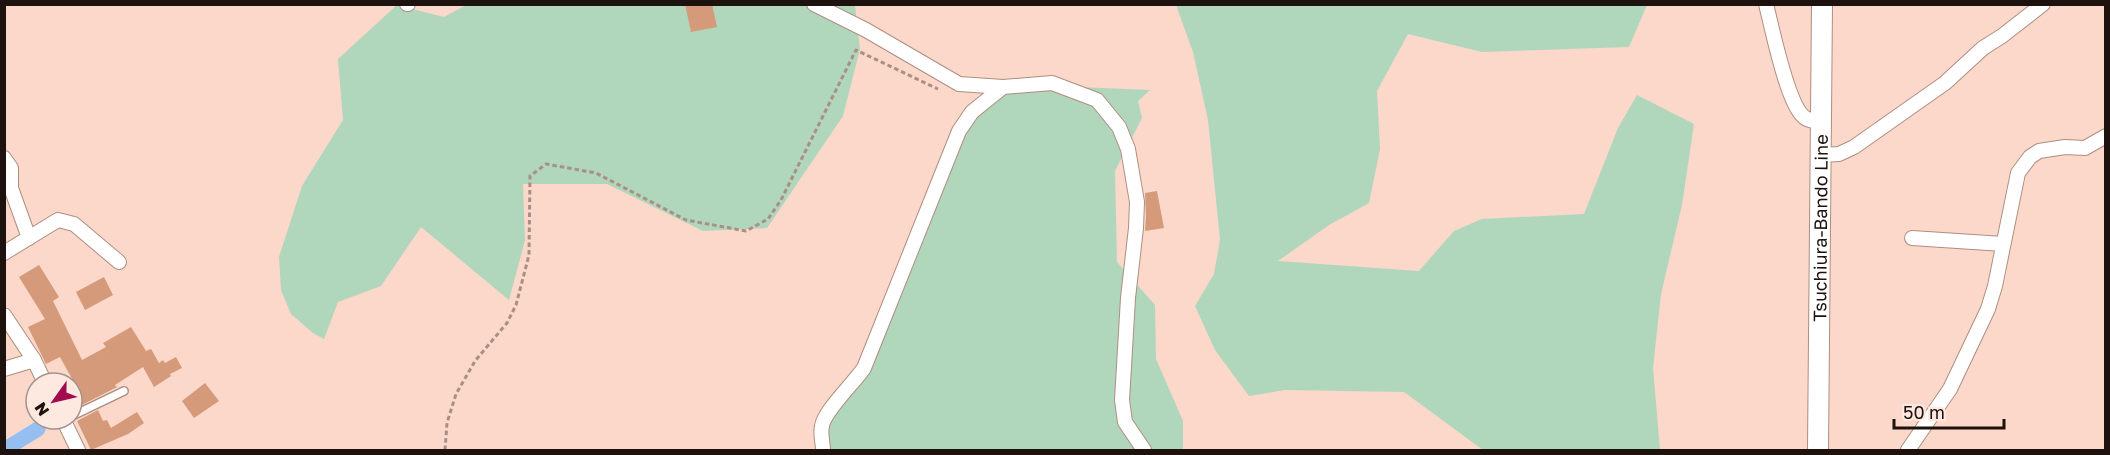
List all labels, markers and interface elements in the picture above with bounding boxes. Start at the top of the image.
street label: Tsuchiura-Bando Line [1808,134,1832,322]
north arrow [24,371,84,431]
scale bar [1894,392,2004,430]
text: N [30,399,53,420]
text: 50 m [1903,401,1945,423]

